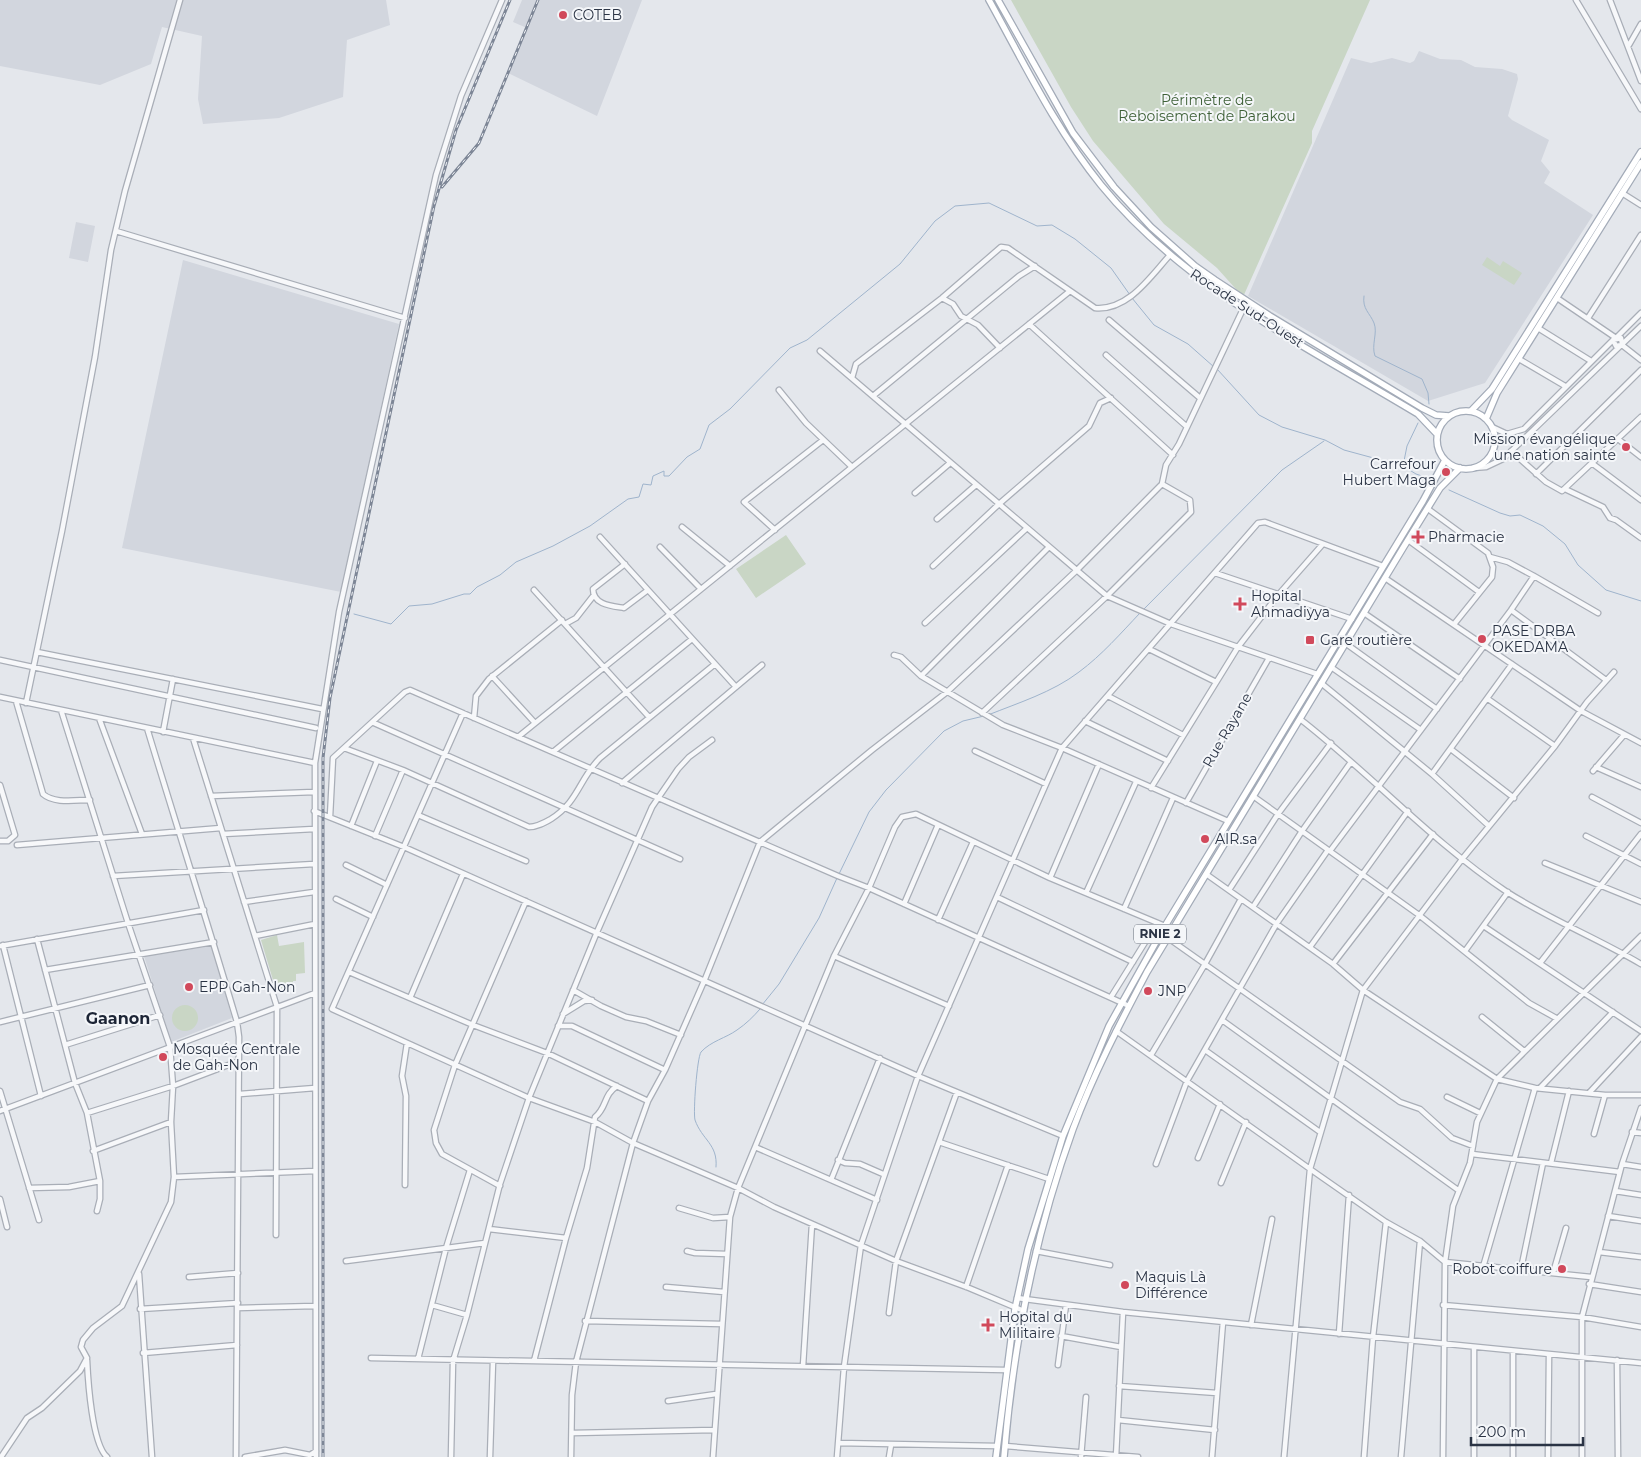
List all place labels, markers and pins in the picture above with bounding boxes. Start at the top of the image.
place label: COTEB [573,6,622,24]
marker: COTEB [557,9,569,21]
place label: Mission évangélique une nation sainte [1473,430,1616,464]
marker: Mission évangélique une nation sainte [1620,441,1632,453]
place label: Carrefour Hubert Maga [1343,455,1436,489]
marker: Carrefour Hubert Maga [1440,466,1452,478]
place label: Pharmacie [1428,528,1504,546]
marker: Pharmacie [1412,531,1424,543]
place label: Hopital Ahmadiyya [1251,587,1330,621]
marker: Hopital Ahmadiyya [1233,597,1247,611]
place label: PASE DRBA OKEDAMA [1492,622,1576,656]
place label: Gare routière [1320,631,1412,649]
marker: PASE DRBA OKEDAMA [1476,633,1488,645]
marker: Gare routière [1304,634,1316,646]
place label: AIR.sa [1215,830,1257,848]
marker: AIR.sa [1199,833,1211,845]
place label: EPP Gah-Non [199,978,296,996]
marker: EPP Gah-Non [183,981,195,993]
place label: JNP [1157,982,1186,1000]
marker: JNP [1142,985,1154,997]
place label: Mosquée Centrale de Gah-Non [173,1040,300,1074]
marker: Mosquée Centrale de Gah-Non [157,1051,169,1063]
place label: Robot coiffure [1452,1260,1552,1278]
marker: Robot coiffure [1556,1263,1568,1275]
place label: Maquis Là Différence [1135,1268,1208,1302]
marker: Maquis Là Différence [1119,1279,1131,1291]
place label: Hopital du Militaire [999,1308,1072,1342]
marker: Hopital du Militaire [981,1318,995,1332]

